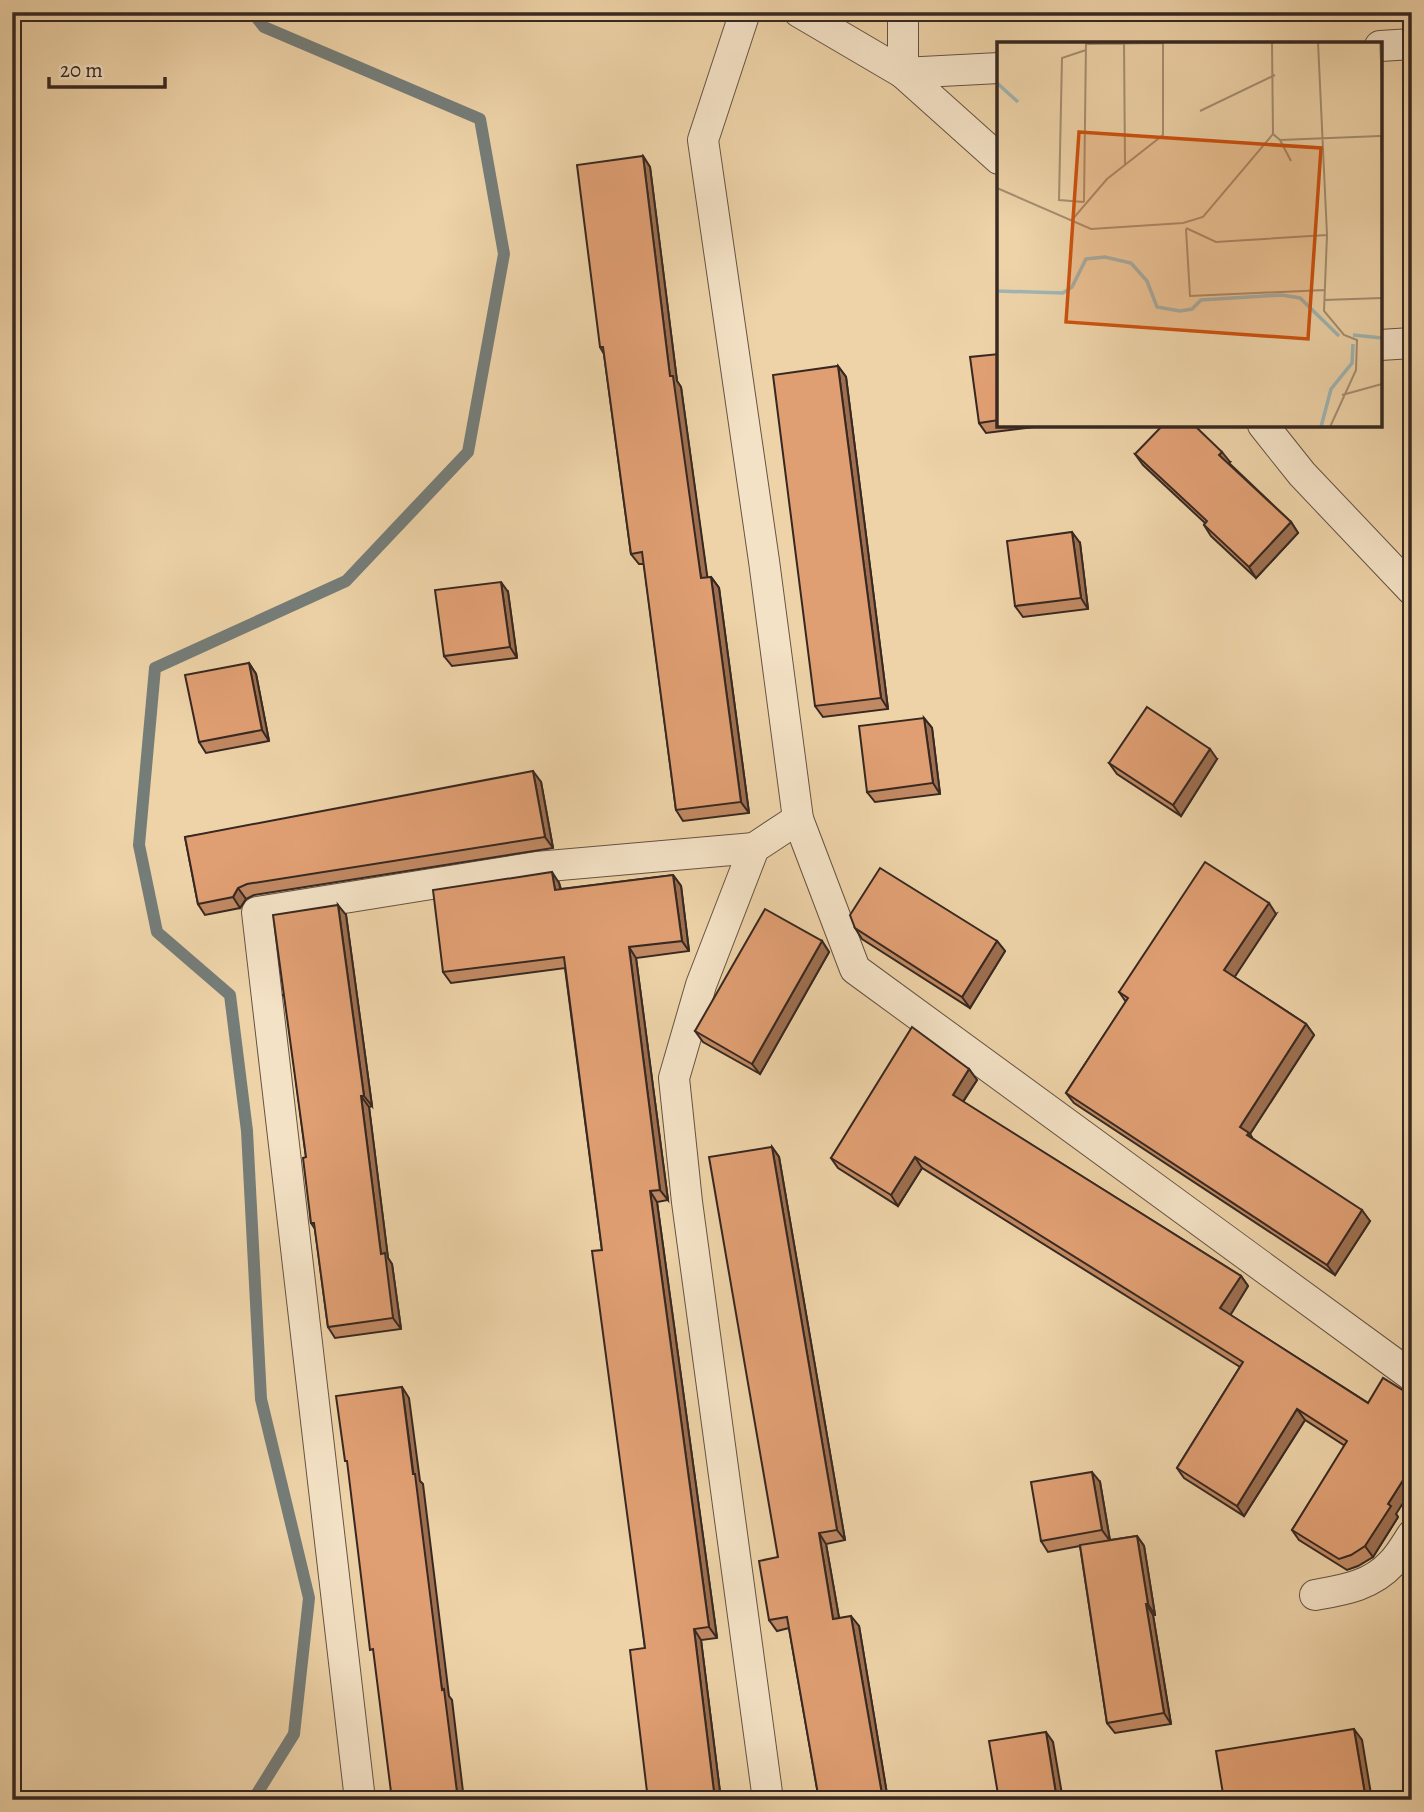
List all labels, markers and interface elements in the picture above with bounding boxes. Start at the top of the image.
inset map [997,42,1382,427]
scale bar [49,46,164,90]
text: 20 m [60,56,103,84]

